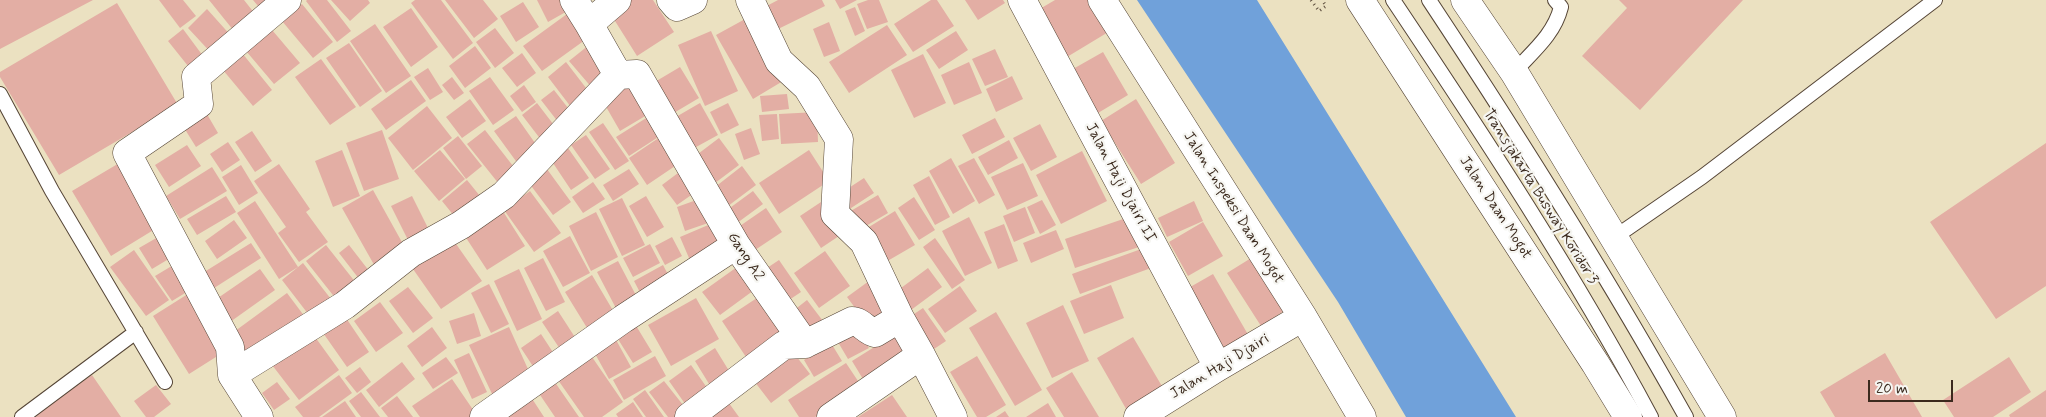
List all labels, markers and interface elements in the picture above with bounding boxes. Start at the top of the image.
street label: Transjakarta Busway Koridor 3 [1479,106,1601,288]
street label: Jalan Haji Djairi II [1081,120,1159,246]
street label: Jalan Inspeksi Daan Mogot [1179,129,1287,287]
street label: Jalan Daan Mogot [1455,153,1535,263]
street label: Gang A2 [723,229,767,285]
street label: Jalan Haji Djairi [1167,330,1273,404]
scale bar [1871,370,1956,402]
text: 20 m [1876,379,1908,399]

